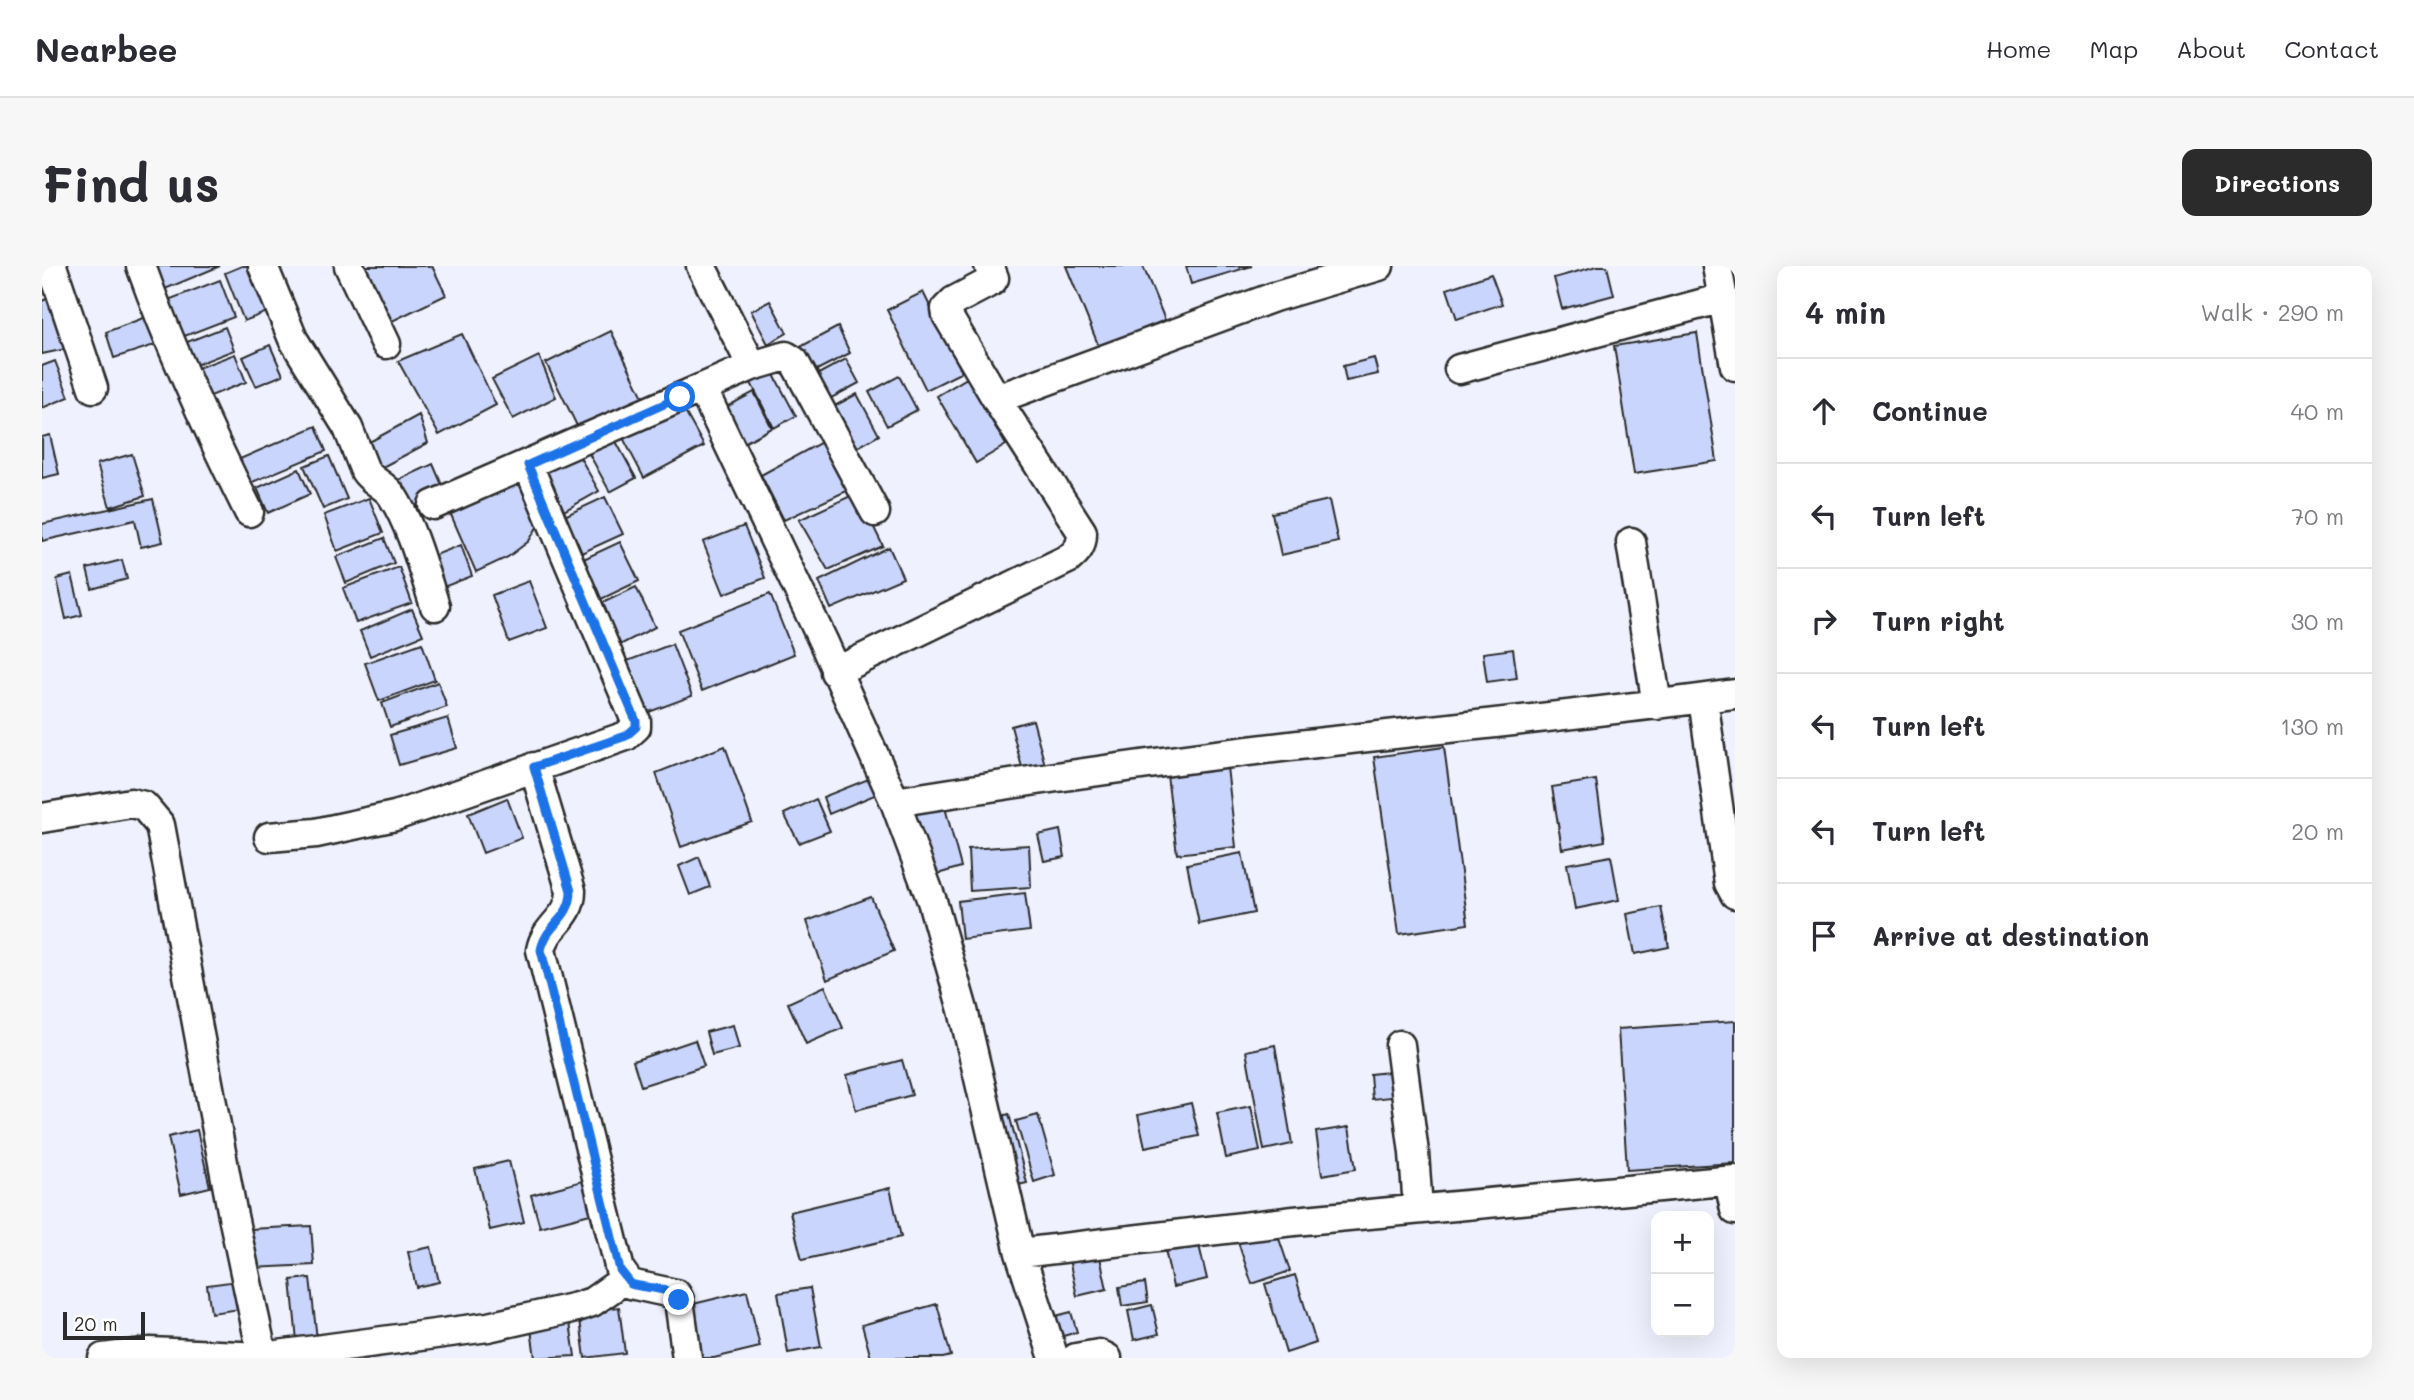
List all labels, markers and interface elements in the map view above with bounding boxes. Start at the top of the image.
text: Nearbee [35,27,178,70]
text: Home [1986,33,2051,64]
text: Map [2089,33,2138,64]
text: About [2176,33,2246,64]
text: Contact [2284,33,2379,64]
button: Directions [2182,149,2372,216]
text: Find us [42,151,220,214]
text: 4 min [1805,292,1886,332]
text: Walk · 290 m [2200,297,2344,327]
route start [664,381,695,412]
icon: ahead [1805,392,1843,430]
text: Continue [1872,394,1988,428]
text: 40 m [2291,396,2344,426]
icon: left [1805,497,1843,535]
text: Turn left [1872,499,1985,533]
text: 70 m [2291,501,2344,531]
icon: right [1805,602,1843,640]
text: Turn right [1872,604,2005,638]
text: 30 m [2291,606,2344,636]
icon: left [1805,707,1843,745]
text: Turn left [1872,709,1985,743]
text: 130 m [2280,711,2344,741]
icon: left [1805,812,1843,850]
text: Turn left [1872,814,1985,848]
text: 20 m [2291,816,2344,846]
icon: arrive [1805,917,1843,955]
text: Arrive at destination [1872,919,2149,953]
map controls [1651,1211,1714,1337]
button: + [1651,1211,1714,1274]
button: − [1651,1274,1714,1337]
route end [663,1284,694,1315]
scale bar [63,1309,145,1341]
text: 20 m [74,1311,118,1336]

